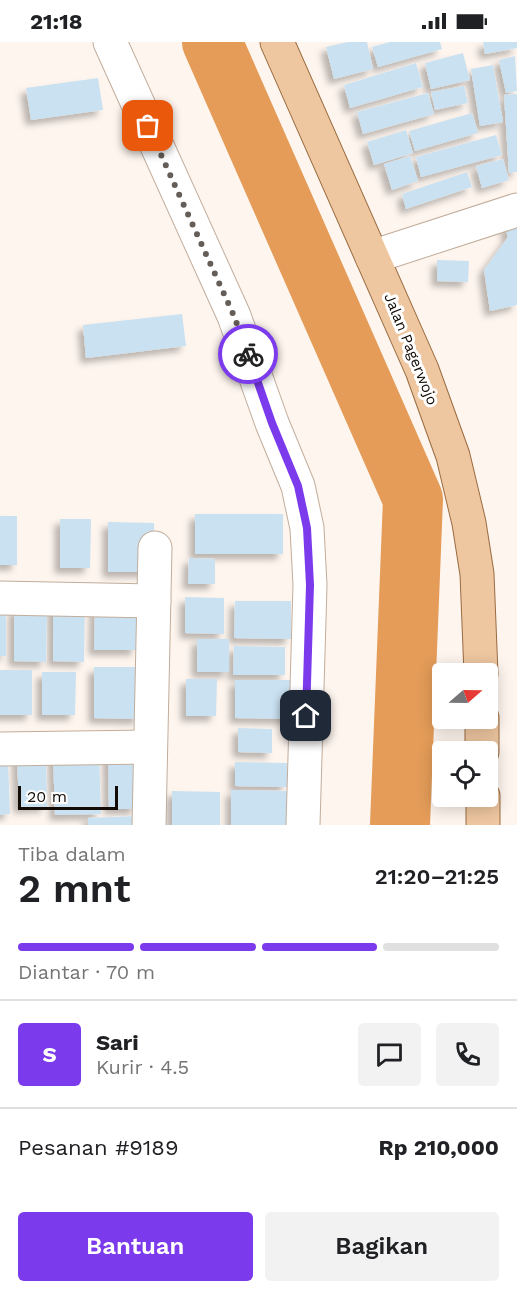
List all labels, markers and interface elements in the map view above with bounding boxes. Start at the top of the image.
text: 21:18 [30,9,83,34]
pin [122,100,173,151]
icon: bag [131,109,164,142]
street label: Jalan Pagerwojo [380,291,442,407]
courier [218,324,278,384]
icon: bike [232,338,265,371]
north arrow [432,663,498,729]
map controls [432,663,498,807]
pin [280,690,331,741]
icon: home [289,699,322,732]
button: locate [432,741,498,807]
scale bar [18,783,118,810]
text: 20 m [27,787,67,806]
text: Tiba dalam [18,842,126,866]
text: 21:20–21:25 [375,864,499,889]
text: 2 mnt [18,866,131,911]
text: Diantar · 70 m [18,960,155,984]
button: chat [358,1023,421,1086]
button: phone [436,1023,499,1086]
text: Sari [96,1030,139,1055]
text: S [42,1042,57,1067]
text: Kurir · 4.5 [96,1055,189,1079]
text: Pesanan #9189 [18,1135,179,1160]
text: Rp 210,000 [379,1135,499,1160]
button: Bantuan [18,1212,253,1281]
button: Bagikan [265,1212,499,1281]

